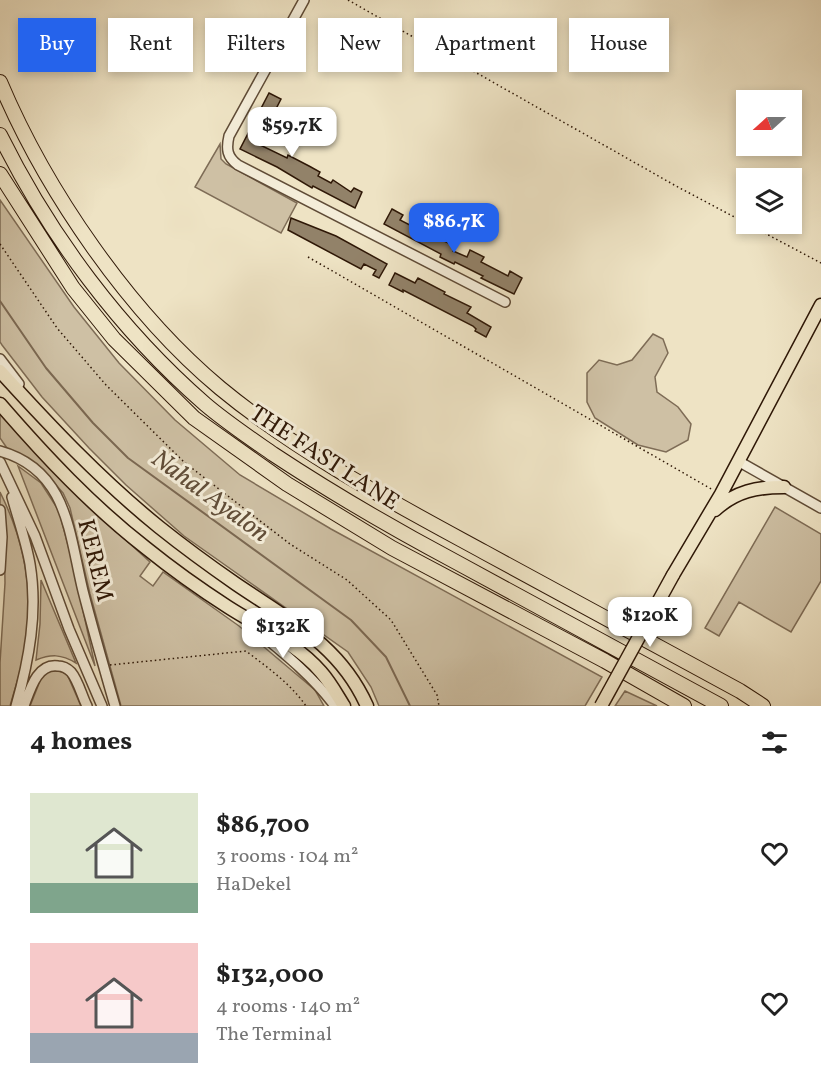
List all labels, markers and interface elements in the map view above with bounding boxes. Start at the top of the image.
chip: Buy [18,18,96,72]
chip: Rent [108,18,193,72]
chip: Filters [205,18,306,72]
chip: New [318,18,402,72]
chip: Apartment [414,18,557,72]
chip: House [569,18,669,72]
north arrow [736,90,802,156]
map controls [736,90,802,234]
pin: $59.7K [243,107,341,158]
text: $59.7K [262,112,322,140]
button: layers [736,168,802,234]
pin: $86.7K [405,203,503,254]
text: $86.7K [423,208,485,236]
street label: THE FAST LANE [242,397,406,520]
water label: Nahal Ayalon [144,442,276,552]
street label: KEREM [67,516,121,605]
pin: $120K [608,597,692,648]
text: $120K [622,602,678,630]
pin: $132K [241,608,325,659]
text: $132K [256,613,310,641]
text: 4 homes [30,724,132,760]
icon: filters [758,726,791,759]
text: $86,700 [216,807,309,843]
icon: home [78,817,150,889]
icon: heart [758,837,791,870]
text: 3 rooms · 104 m² [216,843,358,871]
text: HaDekel [216,871,291,899]
text: $132,000 [216,957,324,993]
icon: home [78,967,150,1039]
icon: heart [758,987,791,1020]
text: 4 rooms · 140 m² [216,993,360,1021]
text: The Terminal [216,1021,332,1049]

